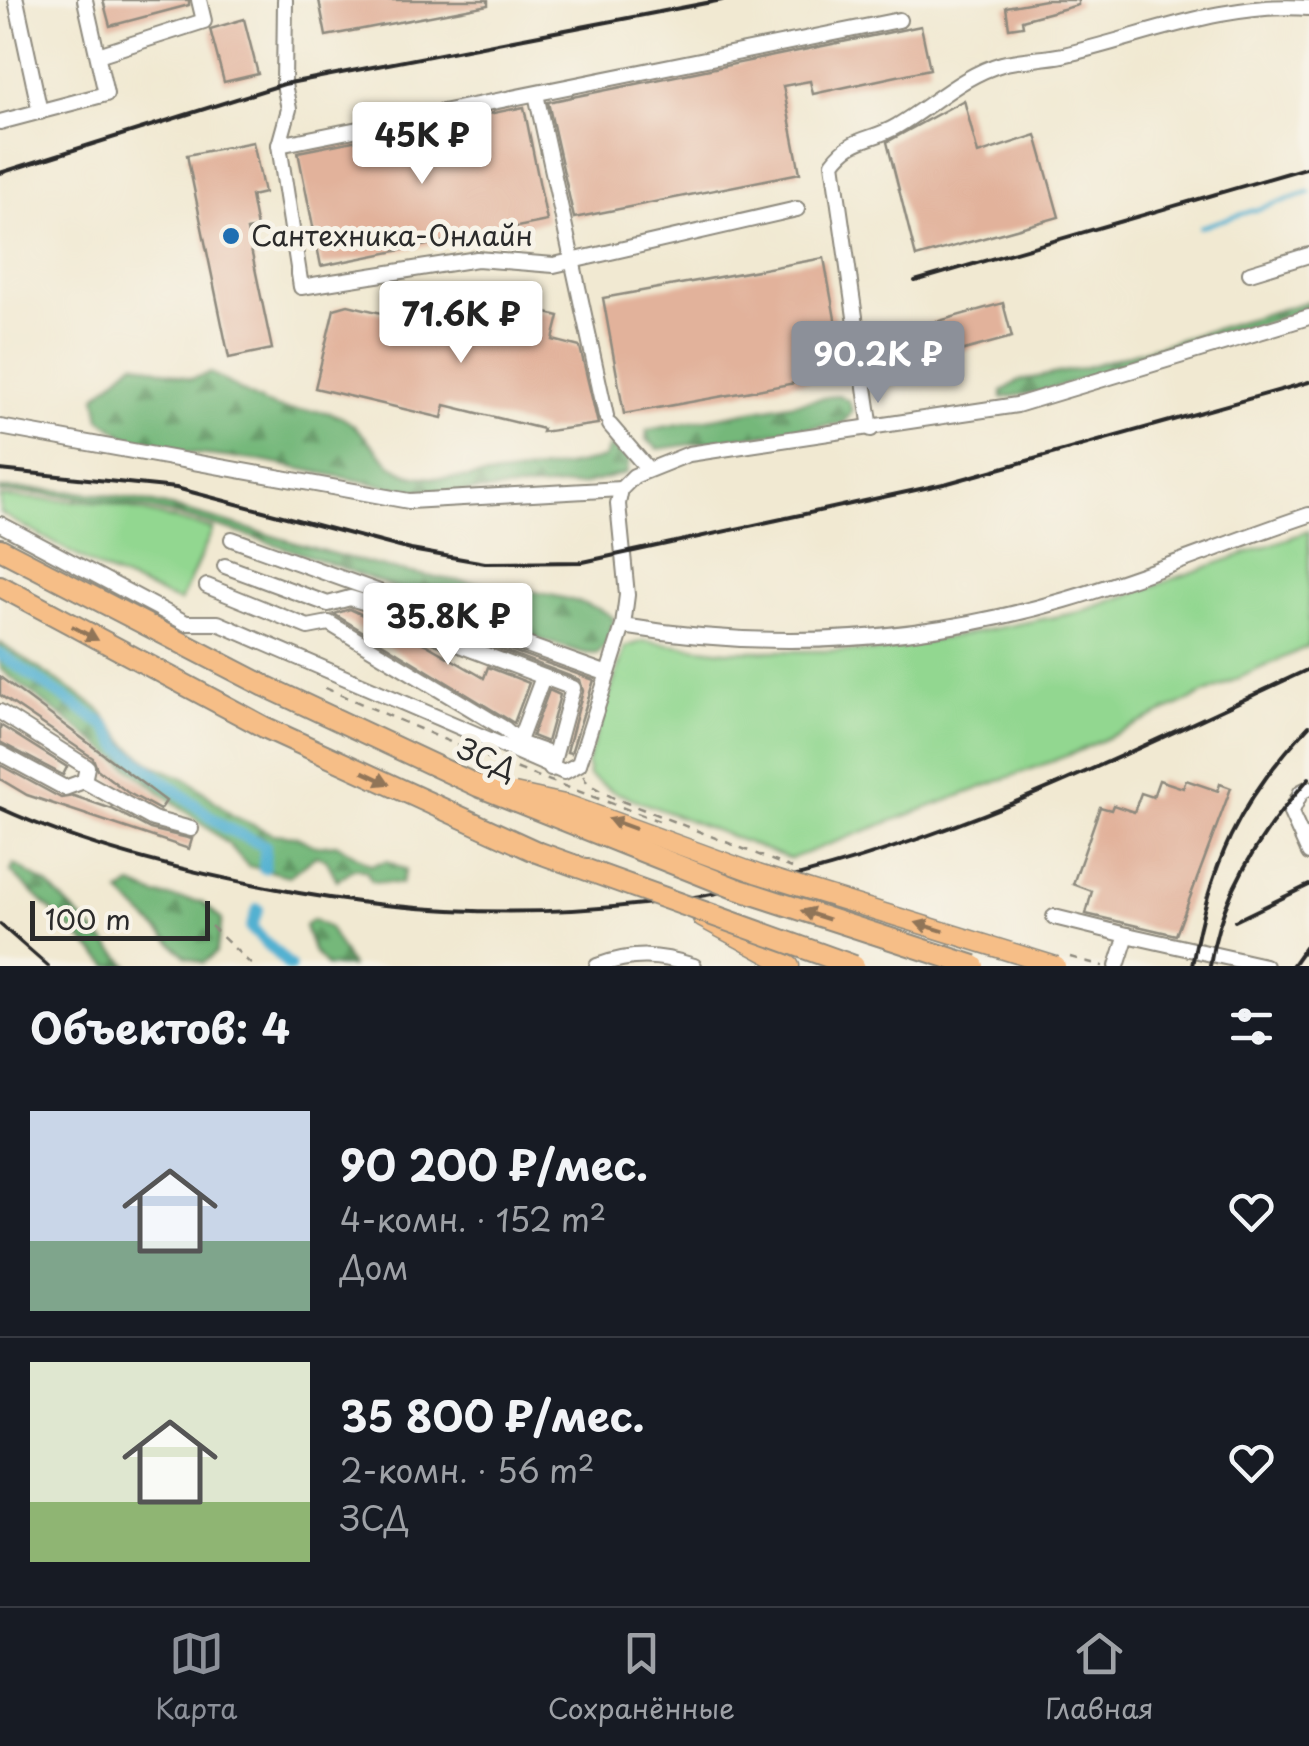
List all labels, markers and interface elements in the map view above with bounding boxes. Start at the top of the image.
pin: 45K ₽ [352,102,492,187]
text: 45K ₽ [374,110,470,158]
place label: Сантехника-Онлайн [251,213,533,256]
marker: Сантехника-Онлайн [220,225,242,247]
pin: 71.6K ₽ [369,281,553,366]
text: 71.6K ₽ [401,289,521,337]
pin: 90.2K ₽ [786,321,970,406]
text: 90.2K ₽ [813,329,943,377]
pin: 35.8K ₽ [356,583,540,668]
text: 35.8K ₽ [385,591,511,639]
one-way arrow [71,624,100,641]
street label: ЗСД [451,726,524,790]
one-way arrow [362,770,391,787]
one-way arrow [606,816,636,831]
scale bar [30,896,210,940]
text: 100 m [45,897,131,940]
one-way arrow [799,906,829,921]
one-way arrow [914,919,944,934]
text: Объектов: 4 [30,995,290,1058]
icon: filters [1224,999,1279,1054]
text: 90 200 ₽/мес. [340,1132,648,1195]
icon: home [110,1151,230,1271]
icon: heart [1224,1184,1279,1239]
text: 4-комн. · 152 m² [340,1195,606,1243]
text: Дом [340,1243,409,1291]
text: 35 800 ₽/мес. [340,1383,644,1446]
icon: home [110,1402,230,1522]
icon: heart [1224,1435,1279,1490]
text: 2-комн. · 56 m² [340,1446,594,1494]
text: ЗСД [340,1494,409,1542]
tab: Карта [155,1626,237,1729]
tab: Сохранённые [548,1626,735,1729]
tab: Главная [1045,1626,1154,1729]

